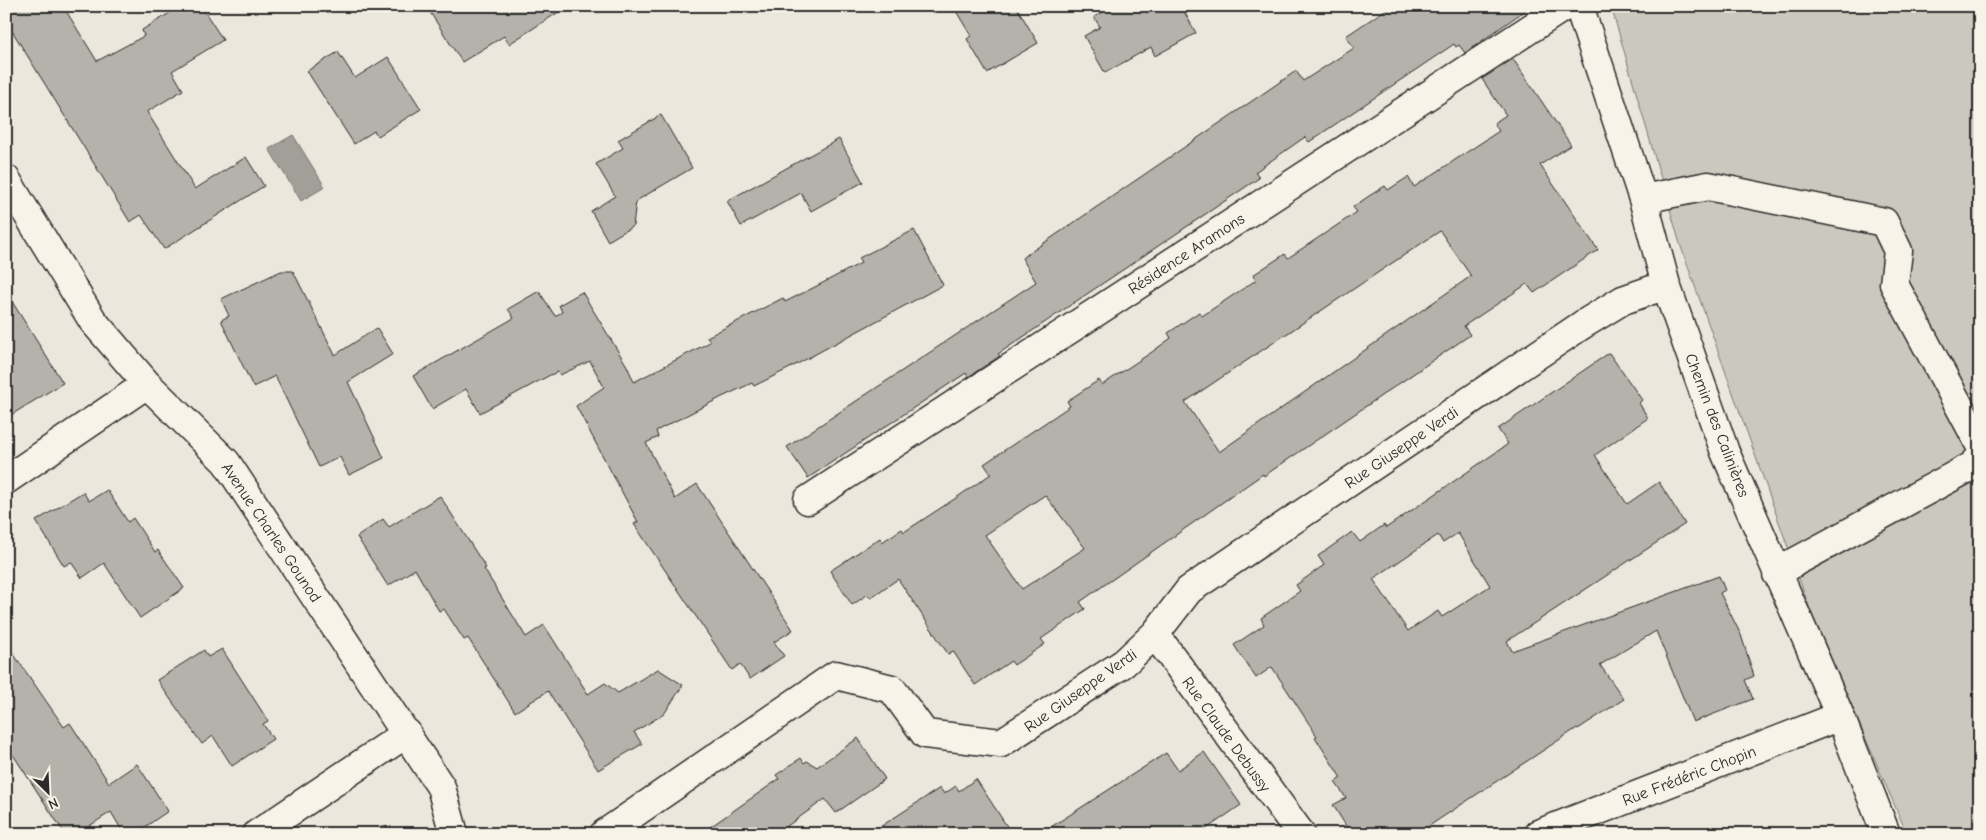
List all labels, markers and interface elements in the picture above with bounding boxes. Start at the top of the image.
street label: Résidence Aramons [1125,209,1248,298]
street label: Chemin des Calinières [1681,351,1753,500]
street label: Rue Giuseppe Verdi [1341,403,1462,492]
street label: Avenue Charles Gounod [218,459,325,606]
street label: Rue Giuseppe Verdi [1021,645,1140,736]
street label: Rue Claude Debussy [1178,673,1275,796]
street label: Rue Frédéric Chopin [1620,742,1759,810]
north arrow [22,768,72,818]
text: N [45,794,61,813]

